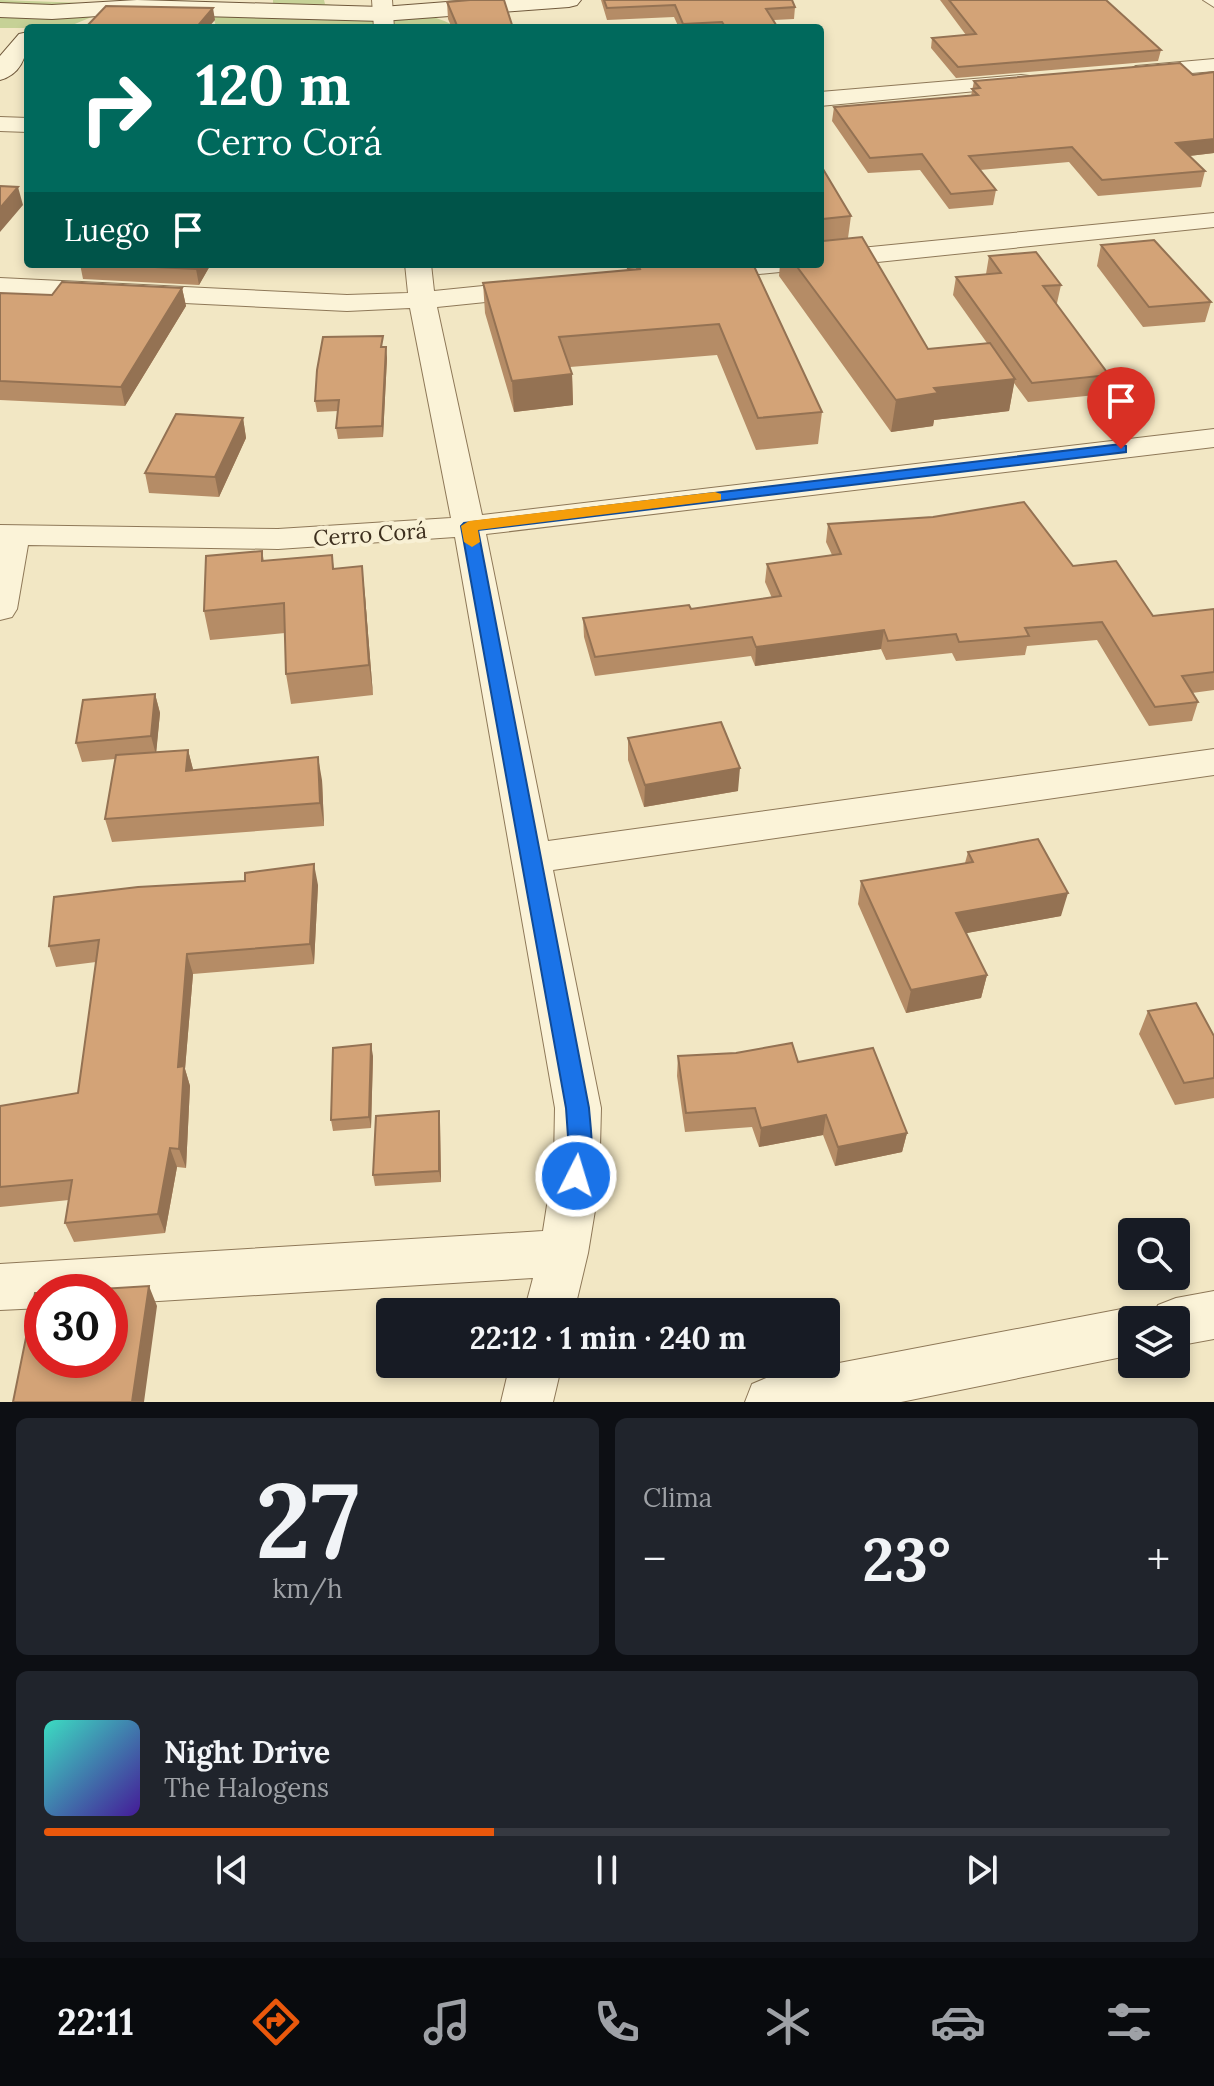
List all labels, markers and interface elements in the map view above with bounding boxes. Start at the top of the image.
text: 120 m [196,49,350,120]
icon: right [64,56,168,160]
text: Cerro Corá [196,119,382,165]
icon: arrive [166,208,210,252]
text: Luego [64,211,150,249]
pin [1087,367,1155,449]
icon: arrive [1099,379,1143,423]
street label: Cerro Corá [312,516,428,552]
position arrow [534,1134,618,1218]
map controls [1118,1218,1190,1378]
button: search [1118,1218,1190,1290]
speed limit sign: 30 [24,1274,128,1378]
button: layers [1118,1306,1190,1378]
text: 22:12 · 1 min · 240 m [470,1319,746,1357]
text: 27 [255,1453,360,1586]
text: Clima [643,1481,712,1514]
text: 23° [862,1521,951,1597]
text: − [643,1531,666,1587]
text: + [1147,1531,1170,1587]
text: km/h [272,1572,343,1605]
text: Night Drive [164,1733,330,1771]
text: The Halogens [164,1771,329,1804]
icon: previous [210,1848,254,1892]
icon: pause [585,1848,629,1892]
icon: next [960,1848,1004,1892]
icon: directions [248,1994,304,2050]
icon: music [419,1994,475,2050]
icon: phone [589,1994,645,2050]
icon: climate [760,1994,816,2050]
icon: car [930,1994,986,2050]
icon: filters [1101,1994,1157,2050]
text: 22:11 [57,1999,134,2045]

